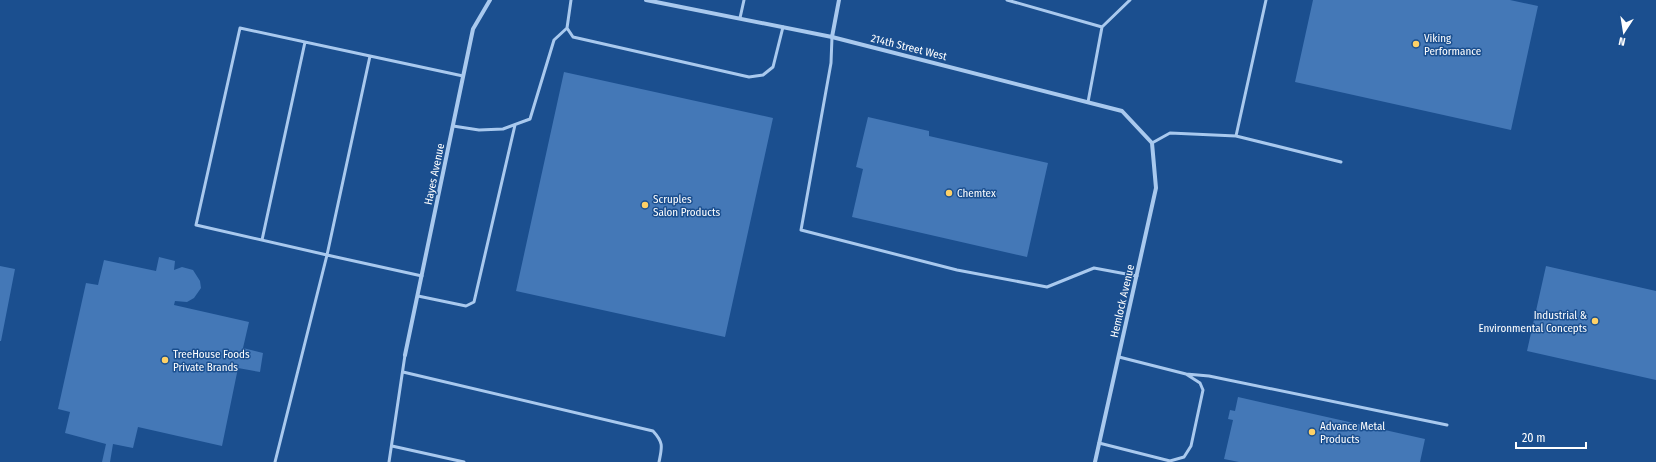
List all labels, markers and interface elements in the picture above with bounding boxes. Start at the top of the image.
north arrow [1604,12,1644,52]
street label: 214th Street West [870,32,949,63]
place label: Viking Performance [1424,32,1481,58]
text: N [1617,34,1627,48]
marker: Viking Performance [1411,39,1421,49]
street label: Hayes Avenue [422,142,447,206]
place label: Chemtex [957,187,996,200]
marker: Chemtex [944,188,954,198]
place label: Scruples Salon Products [653,193,721,219]
marker: Scruples Salon Products [640,200,650,210]
street label: Hemlock Avenue [1108,263,1137,339]
place label: Industrial & Environmental Concepts [1478,309,1587,335]
marker: Industrial & Environmental Concepts [1590,316,1600,326]
place label: TreeHouse Foods Private Brands [173,348,250,374]
marker: TreeHouse Foods Private Brands [160,355,170,365]
place label: Advance Metal Products [1320,420,1385,446]
scale bar [1516,424,1586,450]
marker: Advance Metal Products [1307,427,1317,437]
text: 20 m [1522,431,1546,445]

